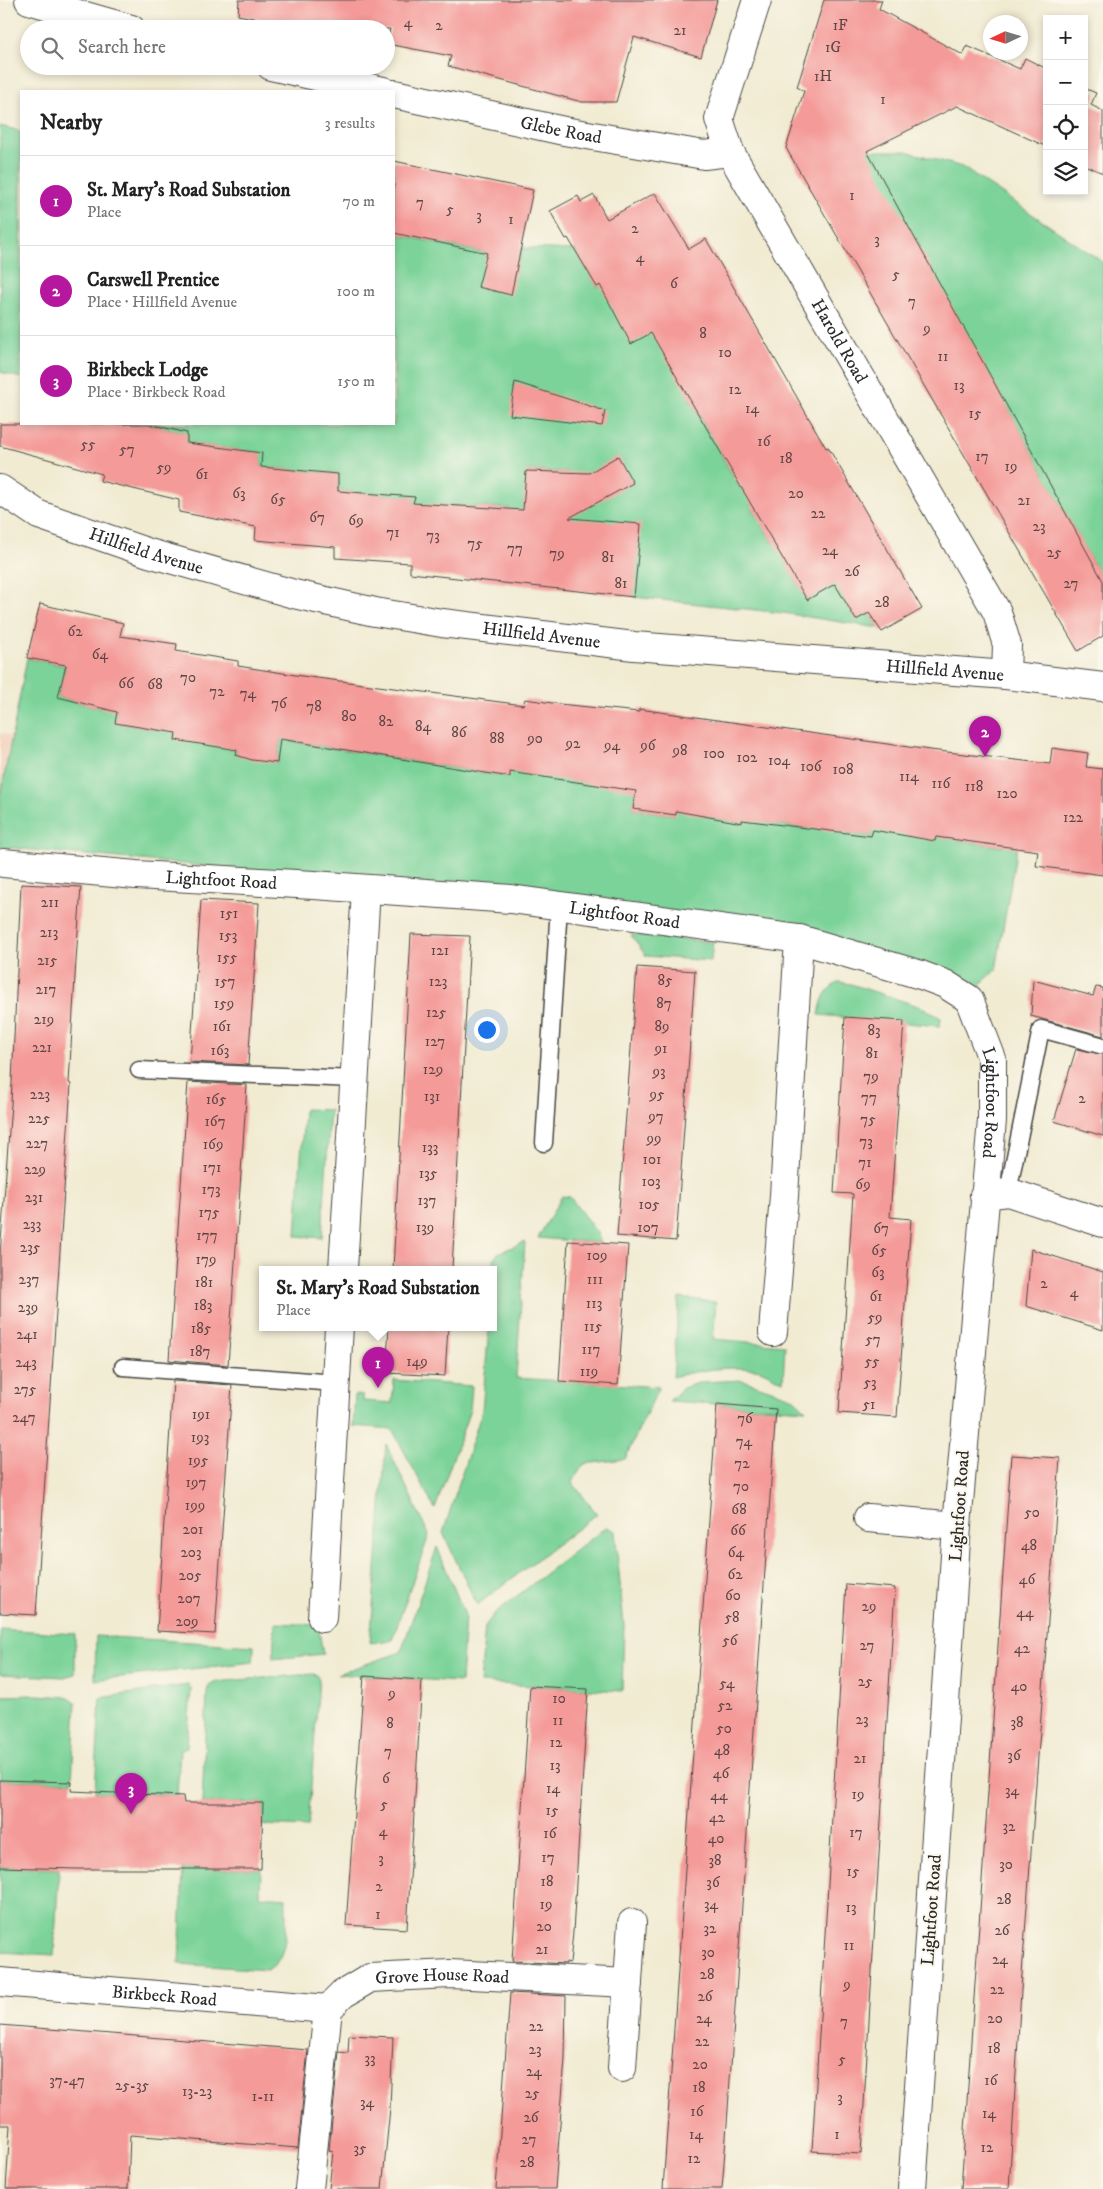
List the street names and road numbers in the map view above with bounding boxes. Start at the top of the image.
street label: Glebe Road [518,112,603,149]
street label: Harold Road [806,295,872,387]
street label: Hillfield Avenue [86,523,206,580]
street label: Hillfield Avenue [481,618,601,654]
street label: Hillfield Avenue [885,656,1005,687]
street label: Lightfoot Road [165,867,278,895]
street label: Lightfoot Road [568,897,681,934]
street label: Lightfoot Road [976,1044,1002,1159]
street label: Lightfoot Road [945,1450,975,1562]
street label: Lightfoot Road [917,1854,947,1966]
street label: Grove House Road [375,1964,510,1990]
street label: Birkbeck Road [111,1981,218,2012]

